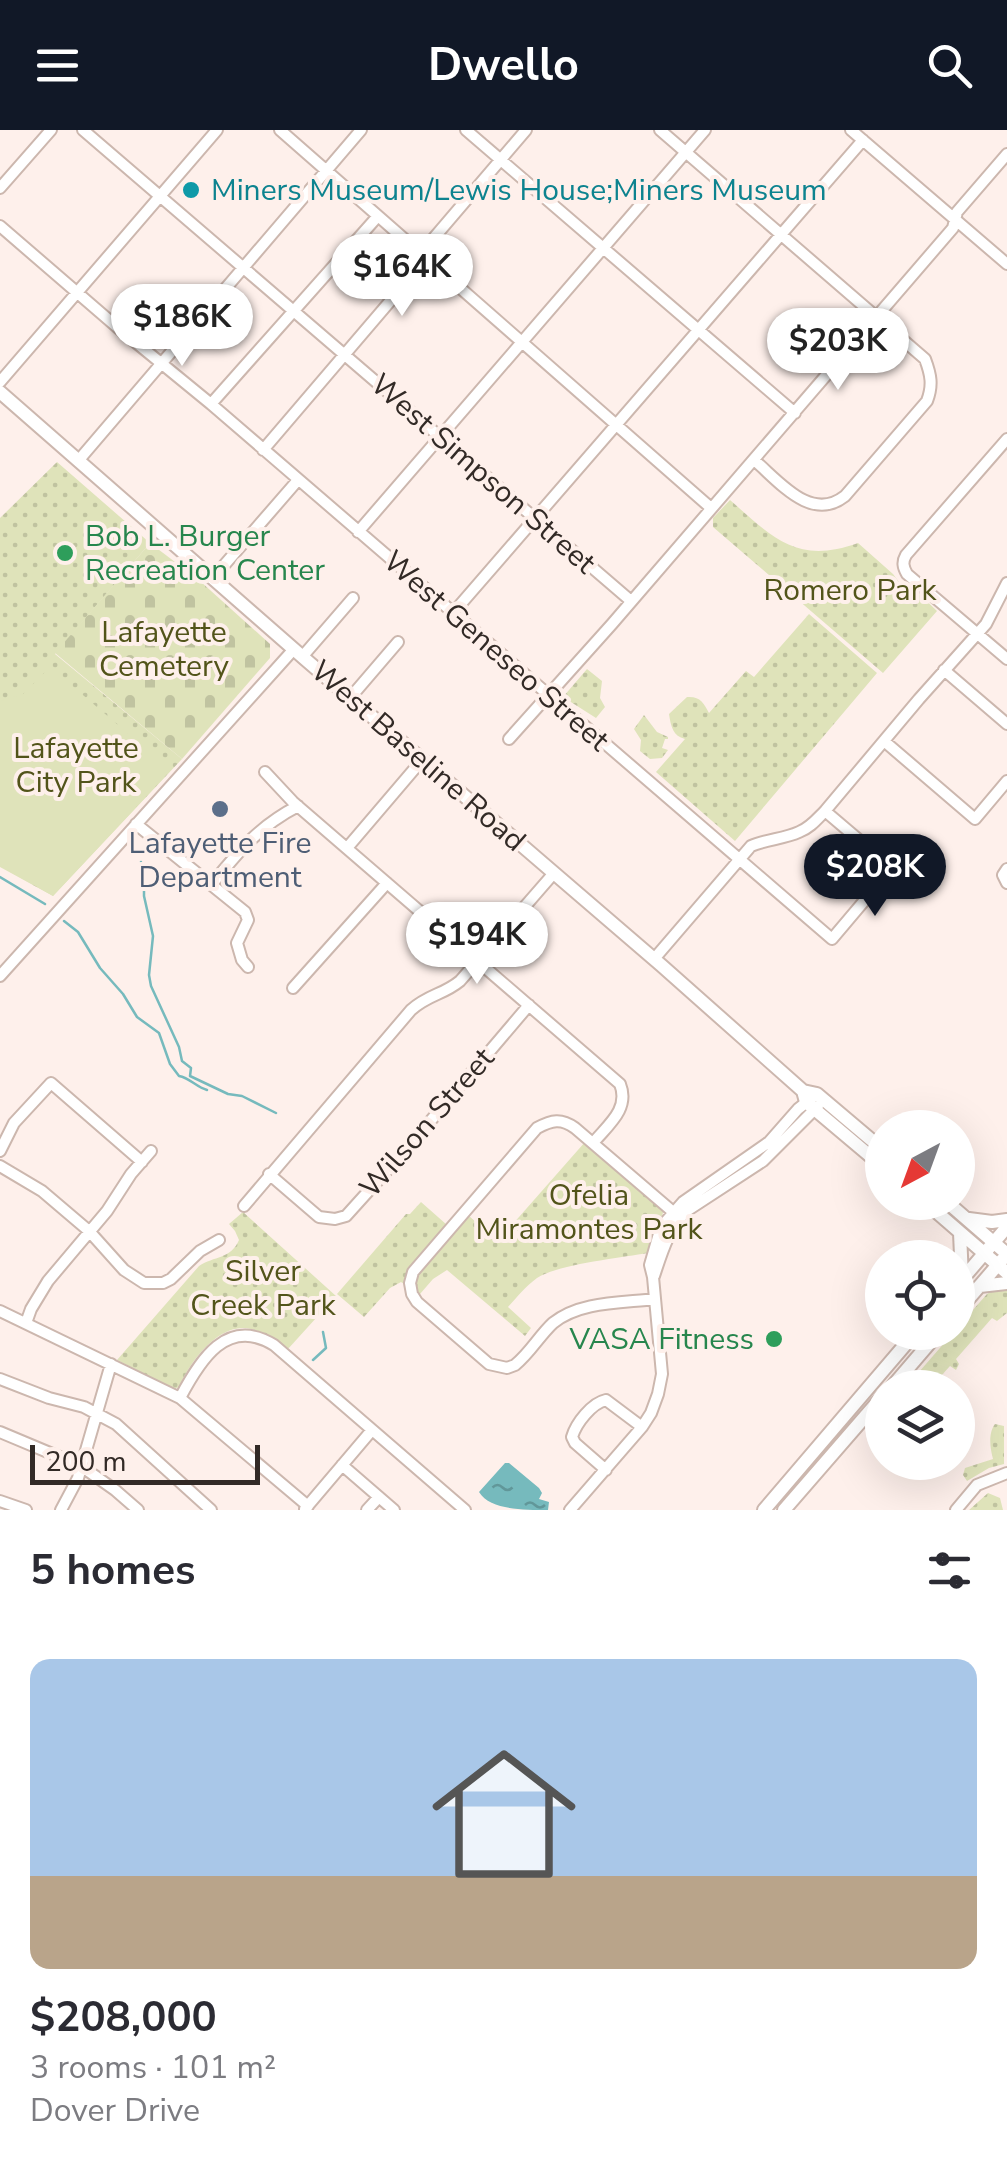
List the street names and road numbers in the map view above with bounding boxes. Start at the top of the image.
street label: West Simpson Street [362,365,605,584]
street label: West Geneseo Street [374,541,618,761]
street label: West Baseline Road [302,651,534,861]
street label: Wilson Street [350,1039,504,1207]

